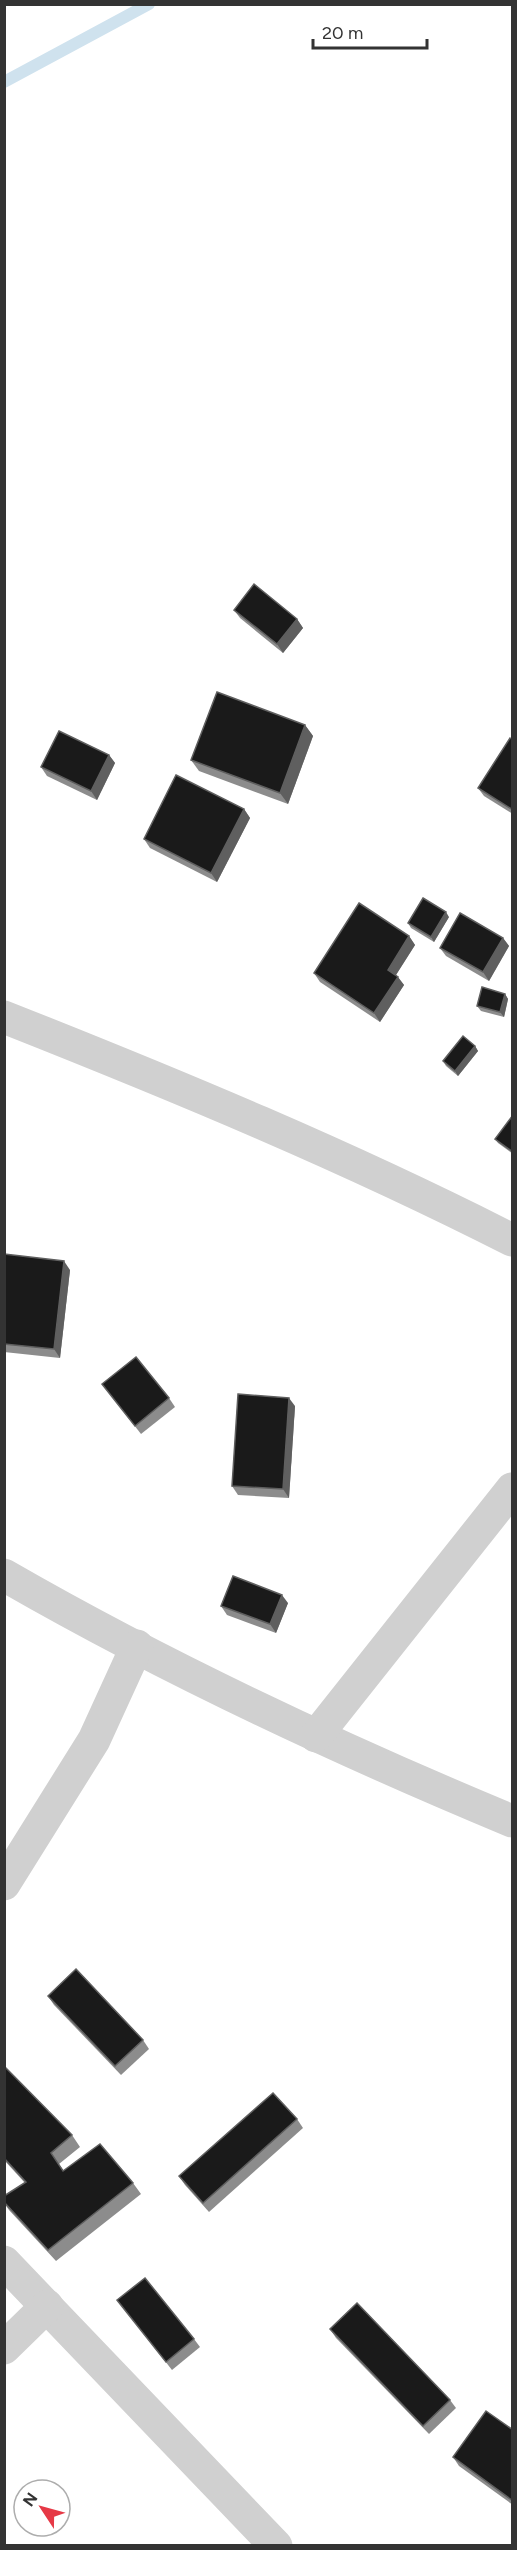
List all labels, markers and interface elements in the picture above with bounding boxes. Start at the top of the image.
scale bar [313,12,427,50]
text: 20 m [322,22,363,44]
north arrow [12,2478,72,2538]
text: N [19,2489,42,2510]

